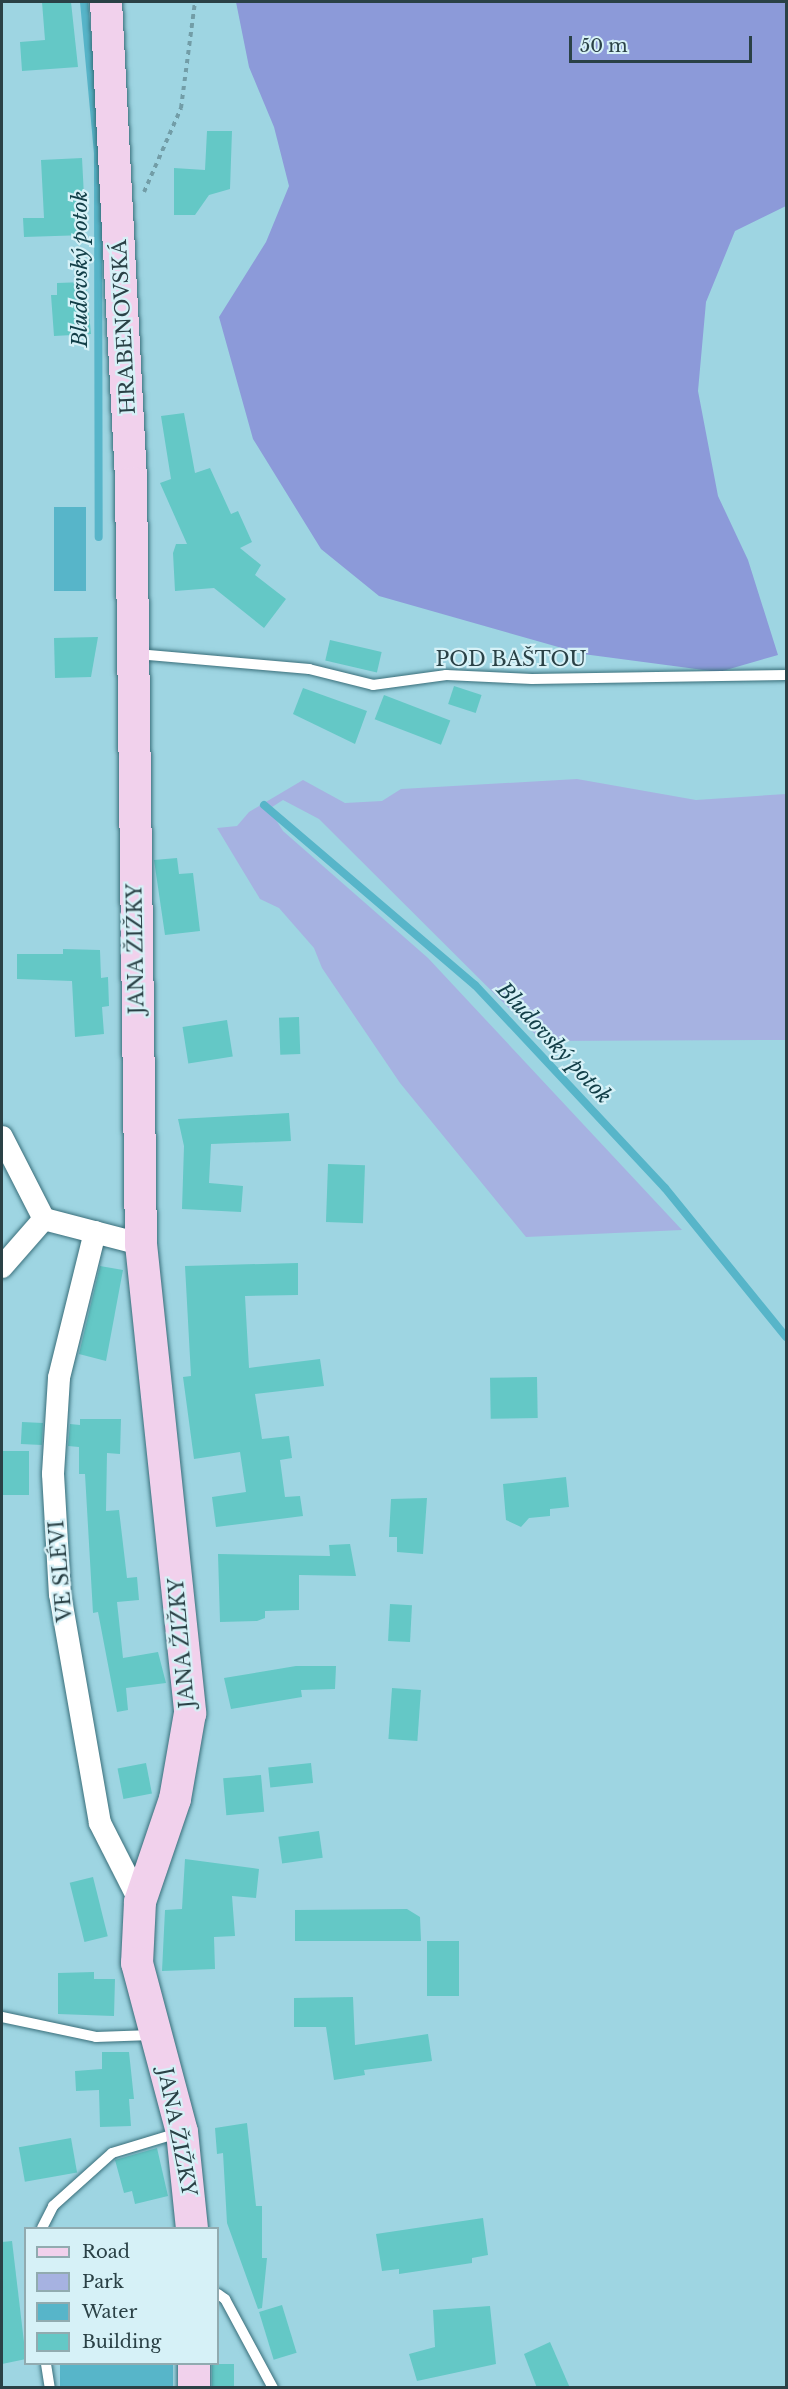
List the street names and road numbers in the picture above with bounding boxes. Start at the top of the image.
street label: HRABENOVSKÁ [107,239,141,415]
street label: POD BAŠTOU [436,647,586,671]
street label: JANA ŽIŽKY [123,883,149,1015]
street label: VE SLÉVI [45,1519,77,1623]
street label: JANA ŽIŽKY [164,1576,200,1710]
street label: JANA ŽIŽKY [153,2065,201,2199]

